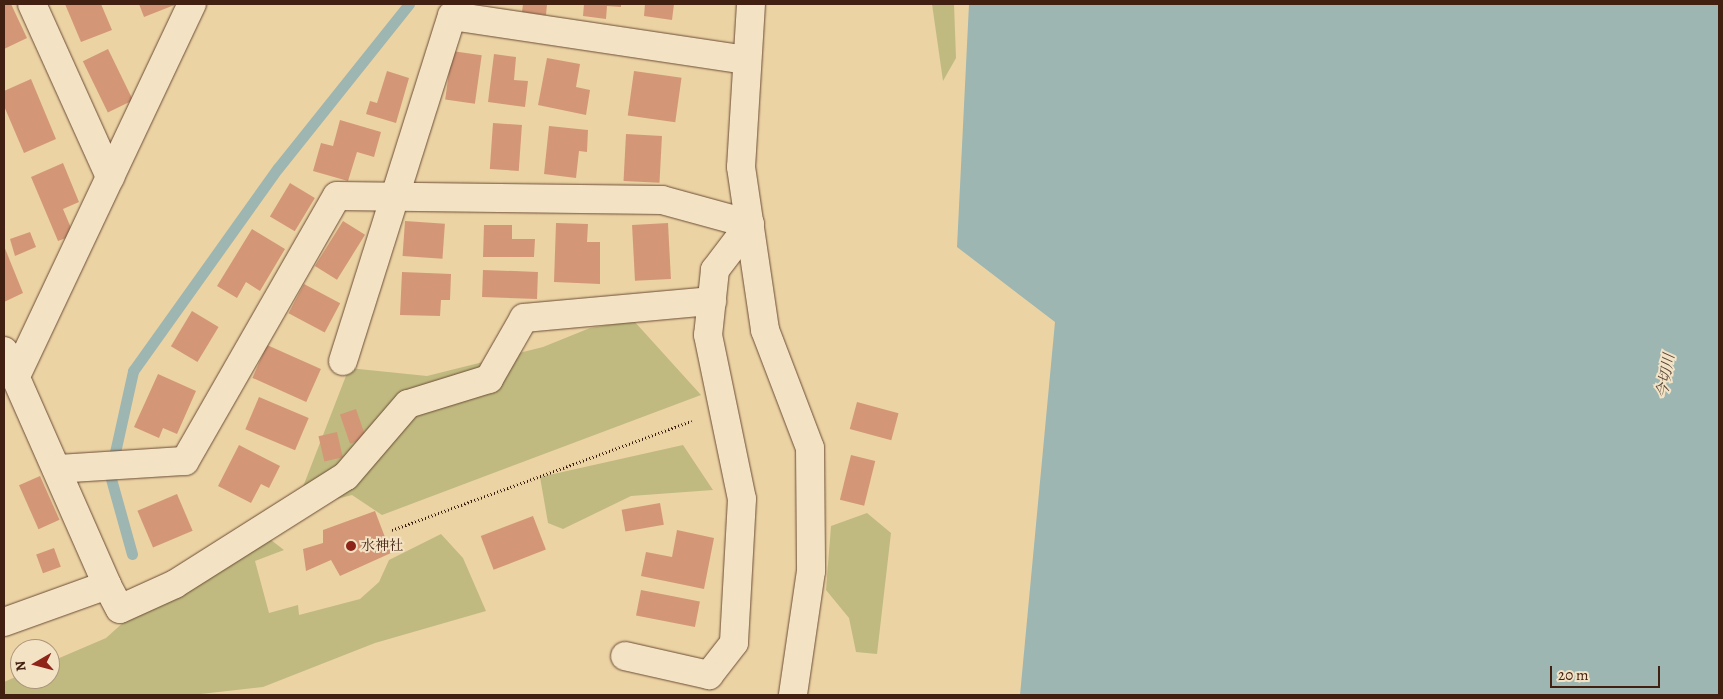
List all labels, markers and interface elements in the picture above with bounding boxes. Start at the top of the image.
water label: 今切川 [1653,352,1679,400]
place label: 水神社 [361,538,403,554]
marker: 水神社 [345,540,357,552]
north arrow [10,639,60,689]
scale bar [1553,656,1663,688]
text: N [11,660,31,672]
text: 20 m [1558,665,1589,685]

